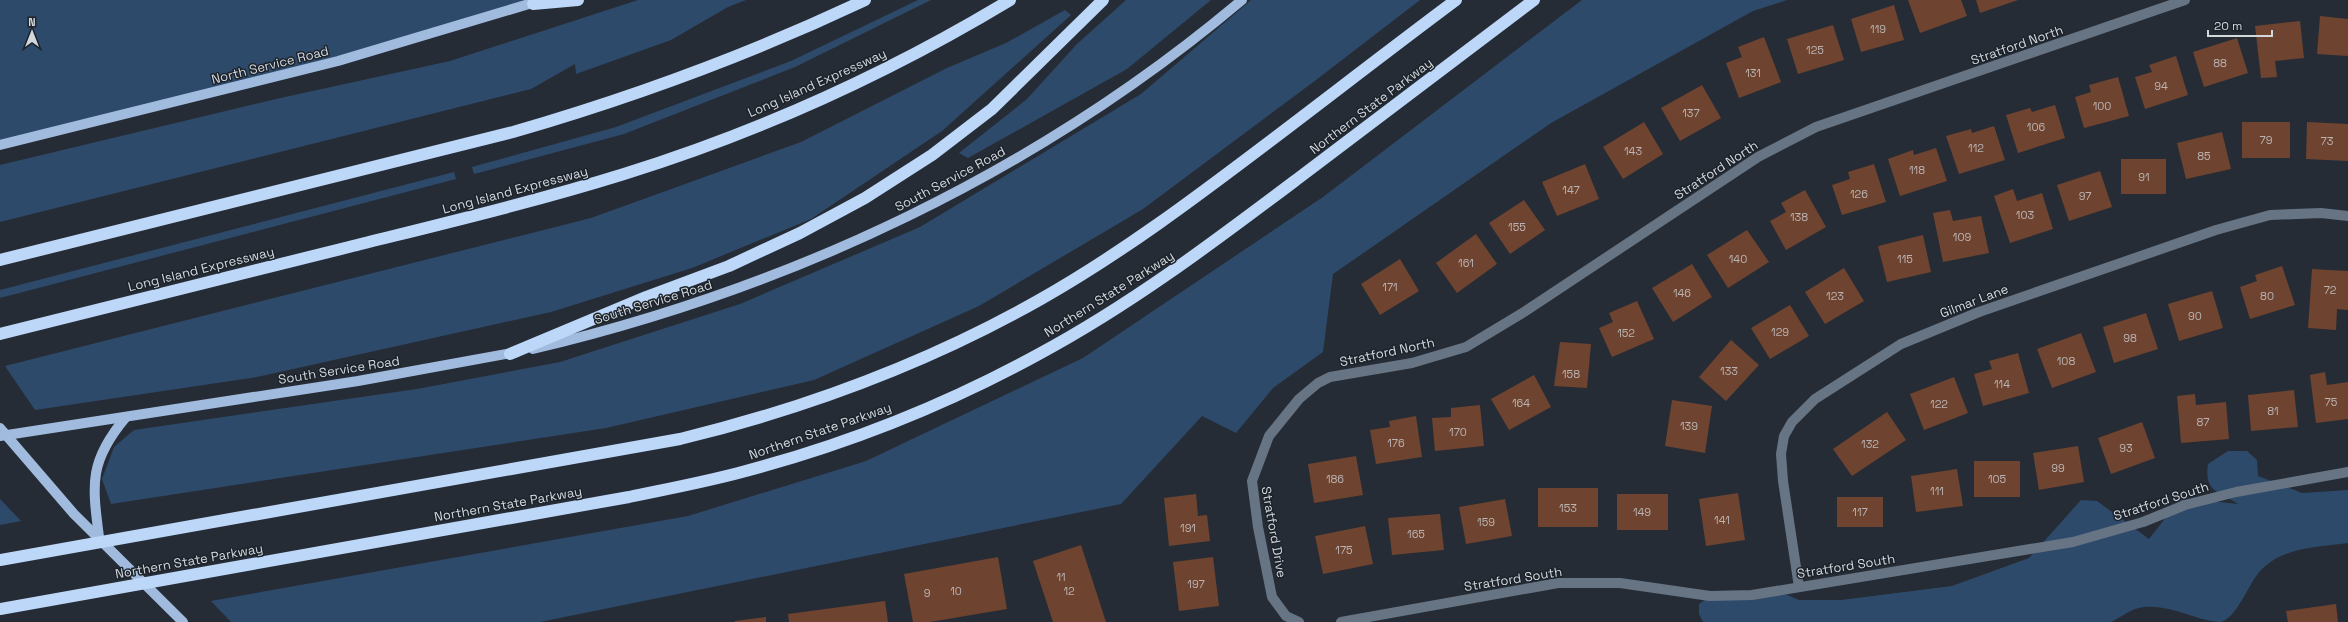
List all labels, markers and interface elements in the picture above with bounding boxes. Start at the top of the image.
north arrow [12,12,52,52]
scale bar [2208,12,2272,38]
text: N [28,15,36,29]
text: 20 m [2214,18,2242,34]
street label: Stratford North [1969,21,2065,69]
house number: 119 [1870,22,1886,36]
street label: North Service Road [210,42,330,88]
house number: 125 [1806,43,1824,57]
street label: Long Island Expressway [745,45,889,121]
street label: Northern State Parkway [1306,54,1436,158]
house number: 88 [2213,56,2227,70]
house number: 131 [1745,66,1761,80]
house number: 94 [2154,79,2168,93]
house number: 100 [2093,99,2111,113]
house number: 137 [1682,106,1700,120]
house number: 106 [2027,120,2045,134]
house number: 79 [2260,133,2273,147]
house number: 73 [2321,134,2334,148]
street label: Stratford North [1671,137,1761,203]
house number: 112 [1968,141,1984,155]
street label: South Service Road [892,143,1008,215]
house number: 143 [1624,144,1642,158]
house number: 85 [2197,149,2211,163]
street label: Long Island Expressway [440,162,590,218]
house number: 118 [1909,163,1925,177]
house number: 91 [2138,170,2150,184]
house number: 147 [1562,183,1580,197]
house number: 126 [1850,187,1868,201]
house number: 97 [2079,189,2091,203]
house number: 103 [2016,208,2035,222]
house number: 138 [1790,210,1808,224]
house number: 155 [1508,220,1526,234]
house number: 109 [1953,230,1971,244]
street label: Long Island Expressway [126,243,276,295]
street label: Northern State Parkway [1041,247,1177,341]
house number: 140 [1729,252,1747,266]
house number: 115 [1897,252,1913,266]
house number: 161 [1458,256,1474,270]
street label: South Service Road [592,276,714,328]
house number: 171 [1382,280,1398,294]
street label: Gilmar Lane [1937,280,2011,322]
house number: 72 [2324,283,2337,297]
house number: 146 [1673,286,1691,300]
house number: 123 [1826,289,1844,303]
house number: 80 [2260,289,2274,303]
house number: 90 [2188,309,2202,323]
house number: 129 [1771,325,1789,339]
house number: 152 [1617,326,1635,340]
house number: 98 [2123,331,2137,345]
street label: Stratford North [1338,334,1436,370]
street label: South Service Road [277,352,401,388]
house number: 108 [2057,354,2075,368]
house number: 133 [1720,364,1738,378]
house number: 158 [1562,367,1580,381]
house number: 114 [1994,377,2010,391]
house number: 75 [2325,395,2338,409]
house number: 164 [1512,396,1530,410]
house number: 122 [1930,397,1948,411]
street label: Northern State Parkway [746,399,894,463]
house number: 81 [2267,404,2279,418]
house number: 87 [2197,415,2209,429]
house number: 139 [1680,419,1698,433]
house number: 170 [1449,425,1467,439]
house number: 176 [1387,436,1405,450]
house number: 132 [1861,437,1879,451]
house number: 93 [2119,441,2133,455]
house number: 99 [2051,461,2065,475]
house number: 186 [1326,472,1344,486]
house number: 105 [1988,472,2007,486]
street label: Stratford South [2111,478,2211,524]
street label: Northern State Parkway [433,483,583,525]
house number: 111 [1930,484,1944,498]
street label: Stratford Drive [1258,485,1290,579]
house number: 153 [1559,501,1577,515]
house number: 149 [1633,505,1651,519]
house number: 117 [1852,505,1868,519]
house number: 141 [1714,513,1730,527]
house number: 159 [1477,515,1495,529]
house number: 191 [1180,521,1196,535]
house number: 165 [1407,527,1425,541]
street label: Northern State Parkway [114,540,264,582]
house number: 175 [1335,543,1353,557]
street label: Stratford South [1796,550,1896,582]
street label: Stratford South [1463,563,1563,595]
house number: 11 [1056,570,1066,584]
house number: 197 [1187,577,1205,591]
house number: 10 [950,584,962,598]
house number: 12 [1063,584,1075,598]
house number: 9 [924,586,931,600]

